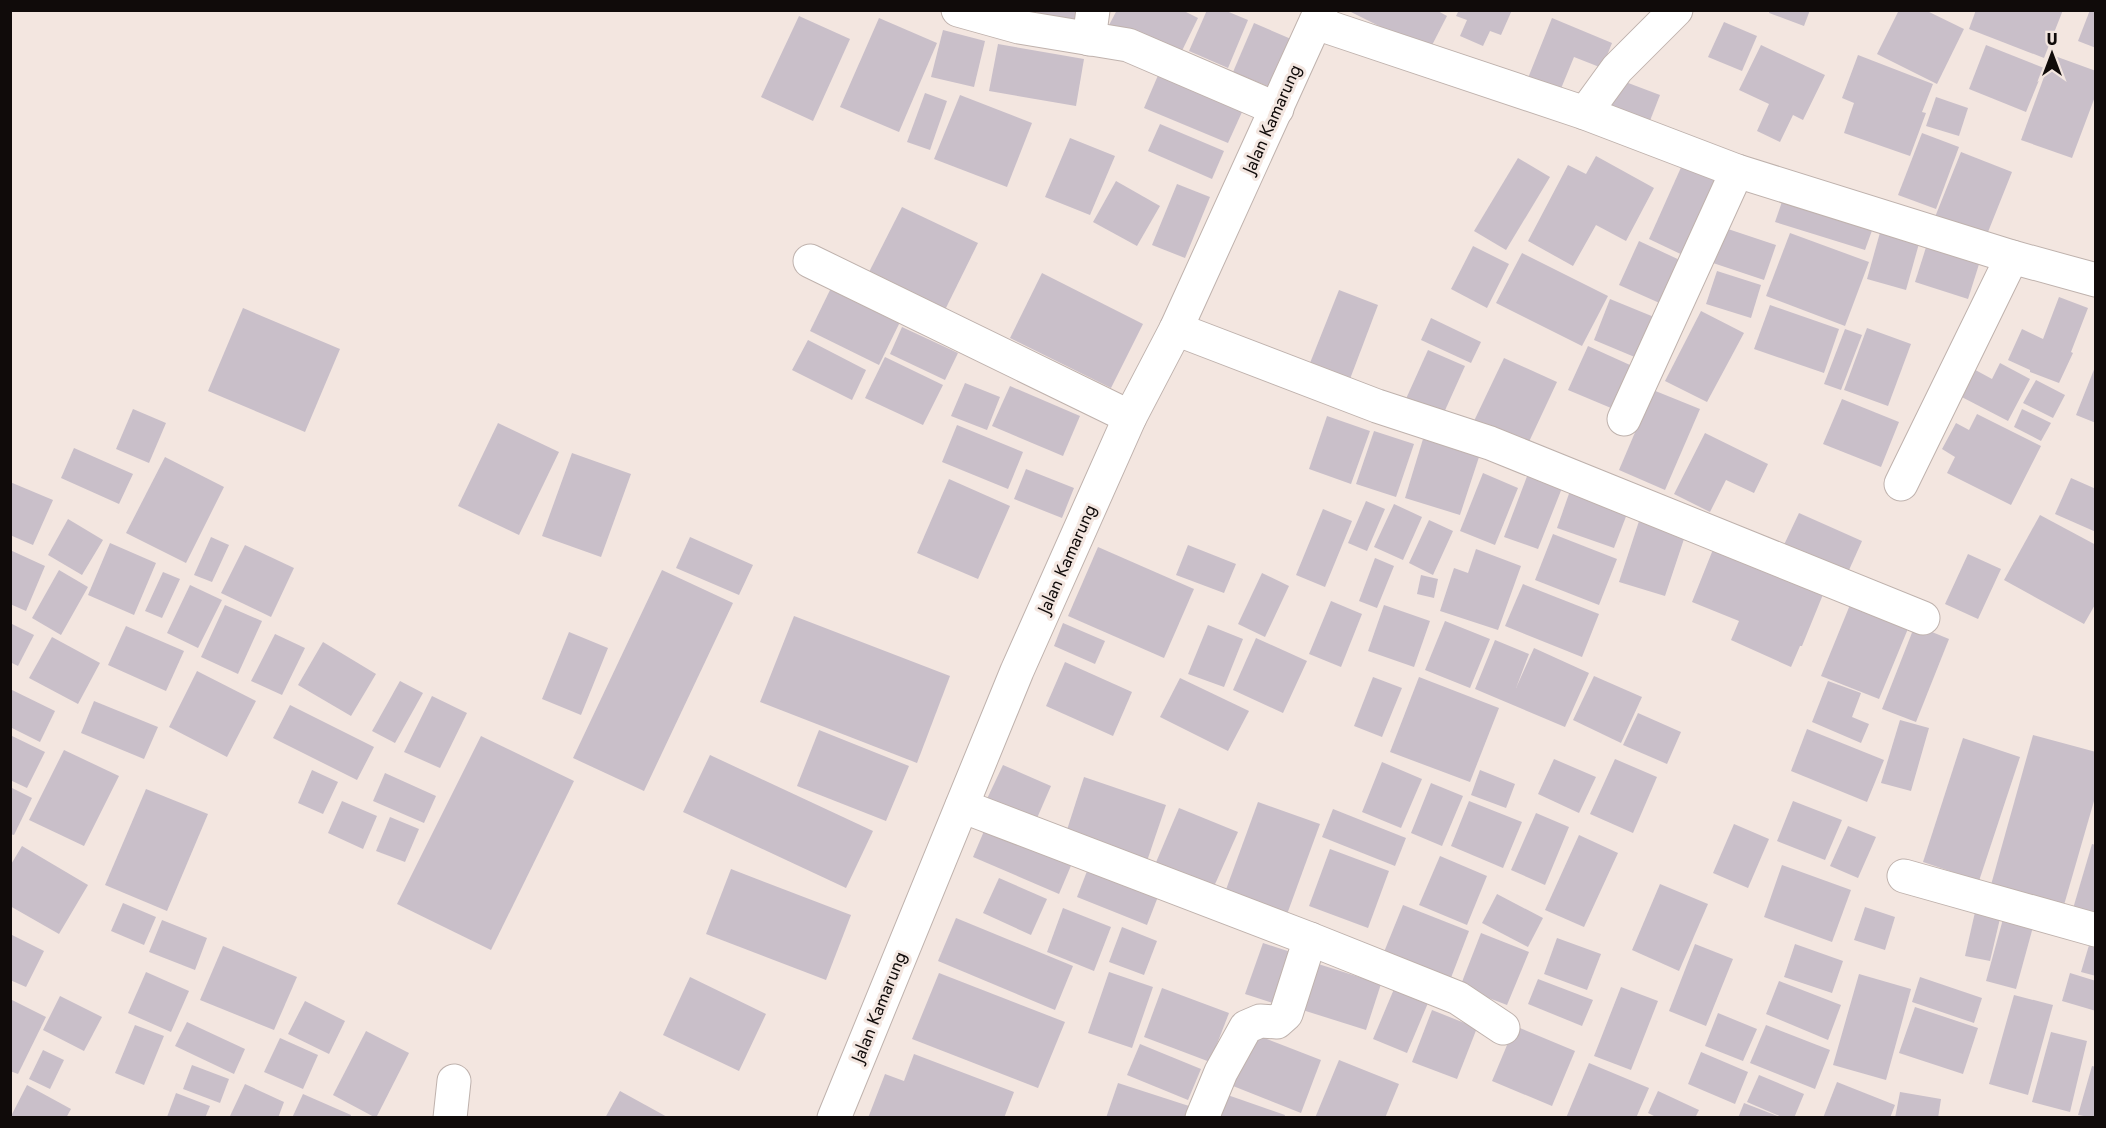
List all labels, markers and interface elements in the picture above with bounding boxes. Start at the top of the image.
north arrow [2022,24,2082,84]
text: U [2046,28,2058,51]
street label: Jalan Kamarung [1235,60,1308,180]
street label: Jalan Kamarung [1030,500,1103,620]
street label: Jalan Kamarung [844,948,913,1068]

